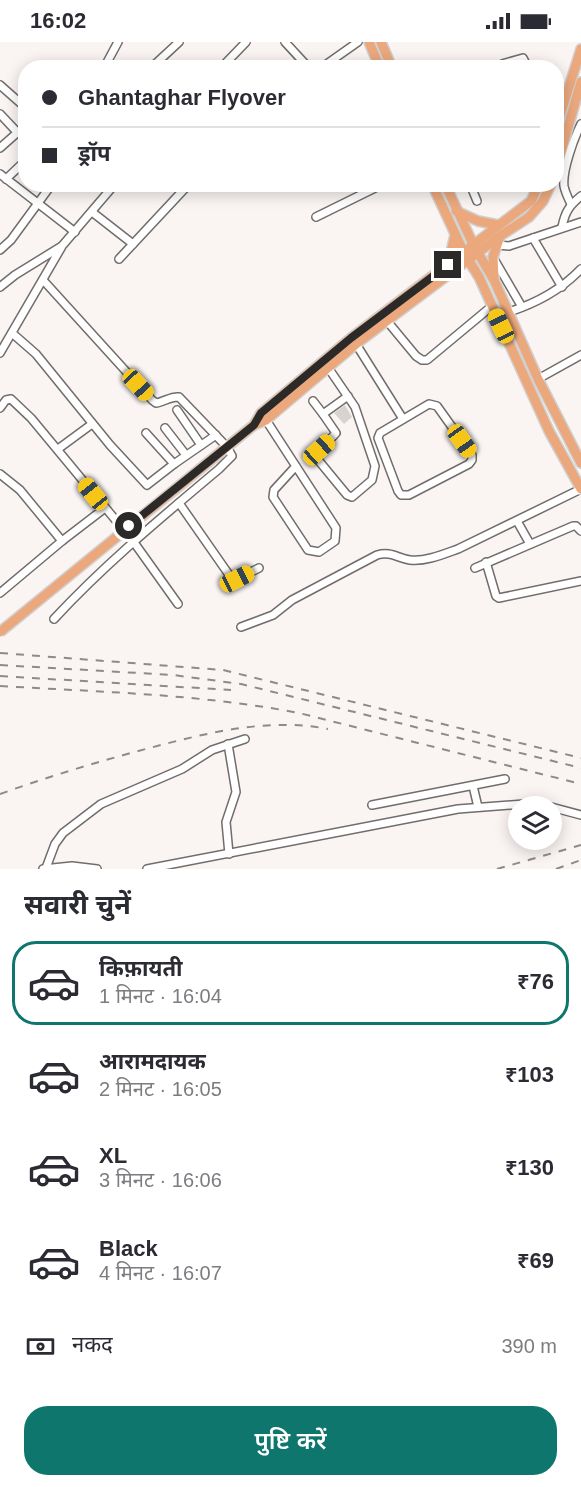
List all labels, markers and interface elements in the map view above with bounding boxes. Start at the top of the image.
text: 16:02 [30,8,86,33]
text: Ghantaghar Flyover [78,85,286,110]
text: ड्रॉप [78,141,111,166]
route end [434,251,461,278]
car [485,306,517,346]
car [119,366,157,404]
car [444,421,480,461]
car [300,431,338,469]
car [75,474,111,514]
route start [115,512,142,539]
car [217,563,257,595]
map controls [508,796,562,850]
button: layers [508,796,562,850]
text: सवारी चुनें [24,890,131,920]
icon: car [27,956,81,1010]
text: किफ़ायती [99,956,183,981]
text: ₹76 [517,969,554,994]
text: 1 मिनट · 16:04 [99,985,222,1007]
icon: car [27,1049,81,1103]
text: आरामदायक [99,1049,206,1074]
text: ₹103 [505,1062,554,1087]
text: 2 मिनट · 16:05 [99,1078,222,1100]
icon: car [27,1142,81,1196]
text: XL [99,1143,127,1168]
text: ₹130 [505,1155,554,1180]
text: 3 मिनट · 16:06 [99,1169,222,1191]
icon: car [27,1235,81,1289]
text: Black [99,1236,158,1261]
text: ₹69 [517,1248,554,1273]
text: 4 मिनट · 16:07 [99,1262,222,1284]
icon: cash [24,1330,57,1363]
text: नकद [72,1332,113,1357]
text: 390 m [501,1335,557,1357]
button: पुष्टि करें [24,1406,557,1475]

